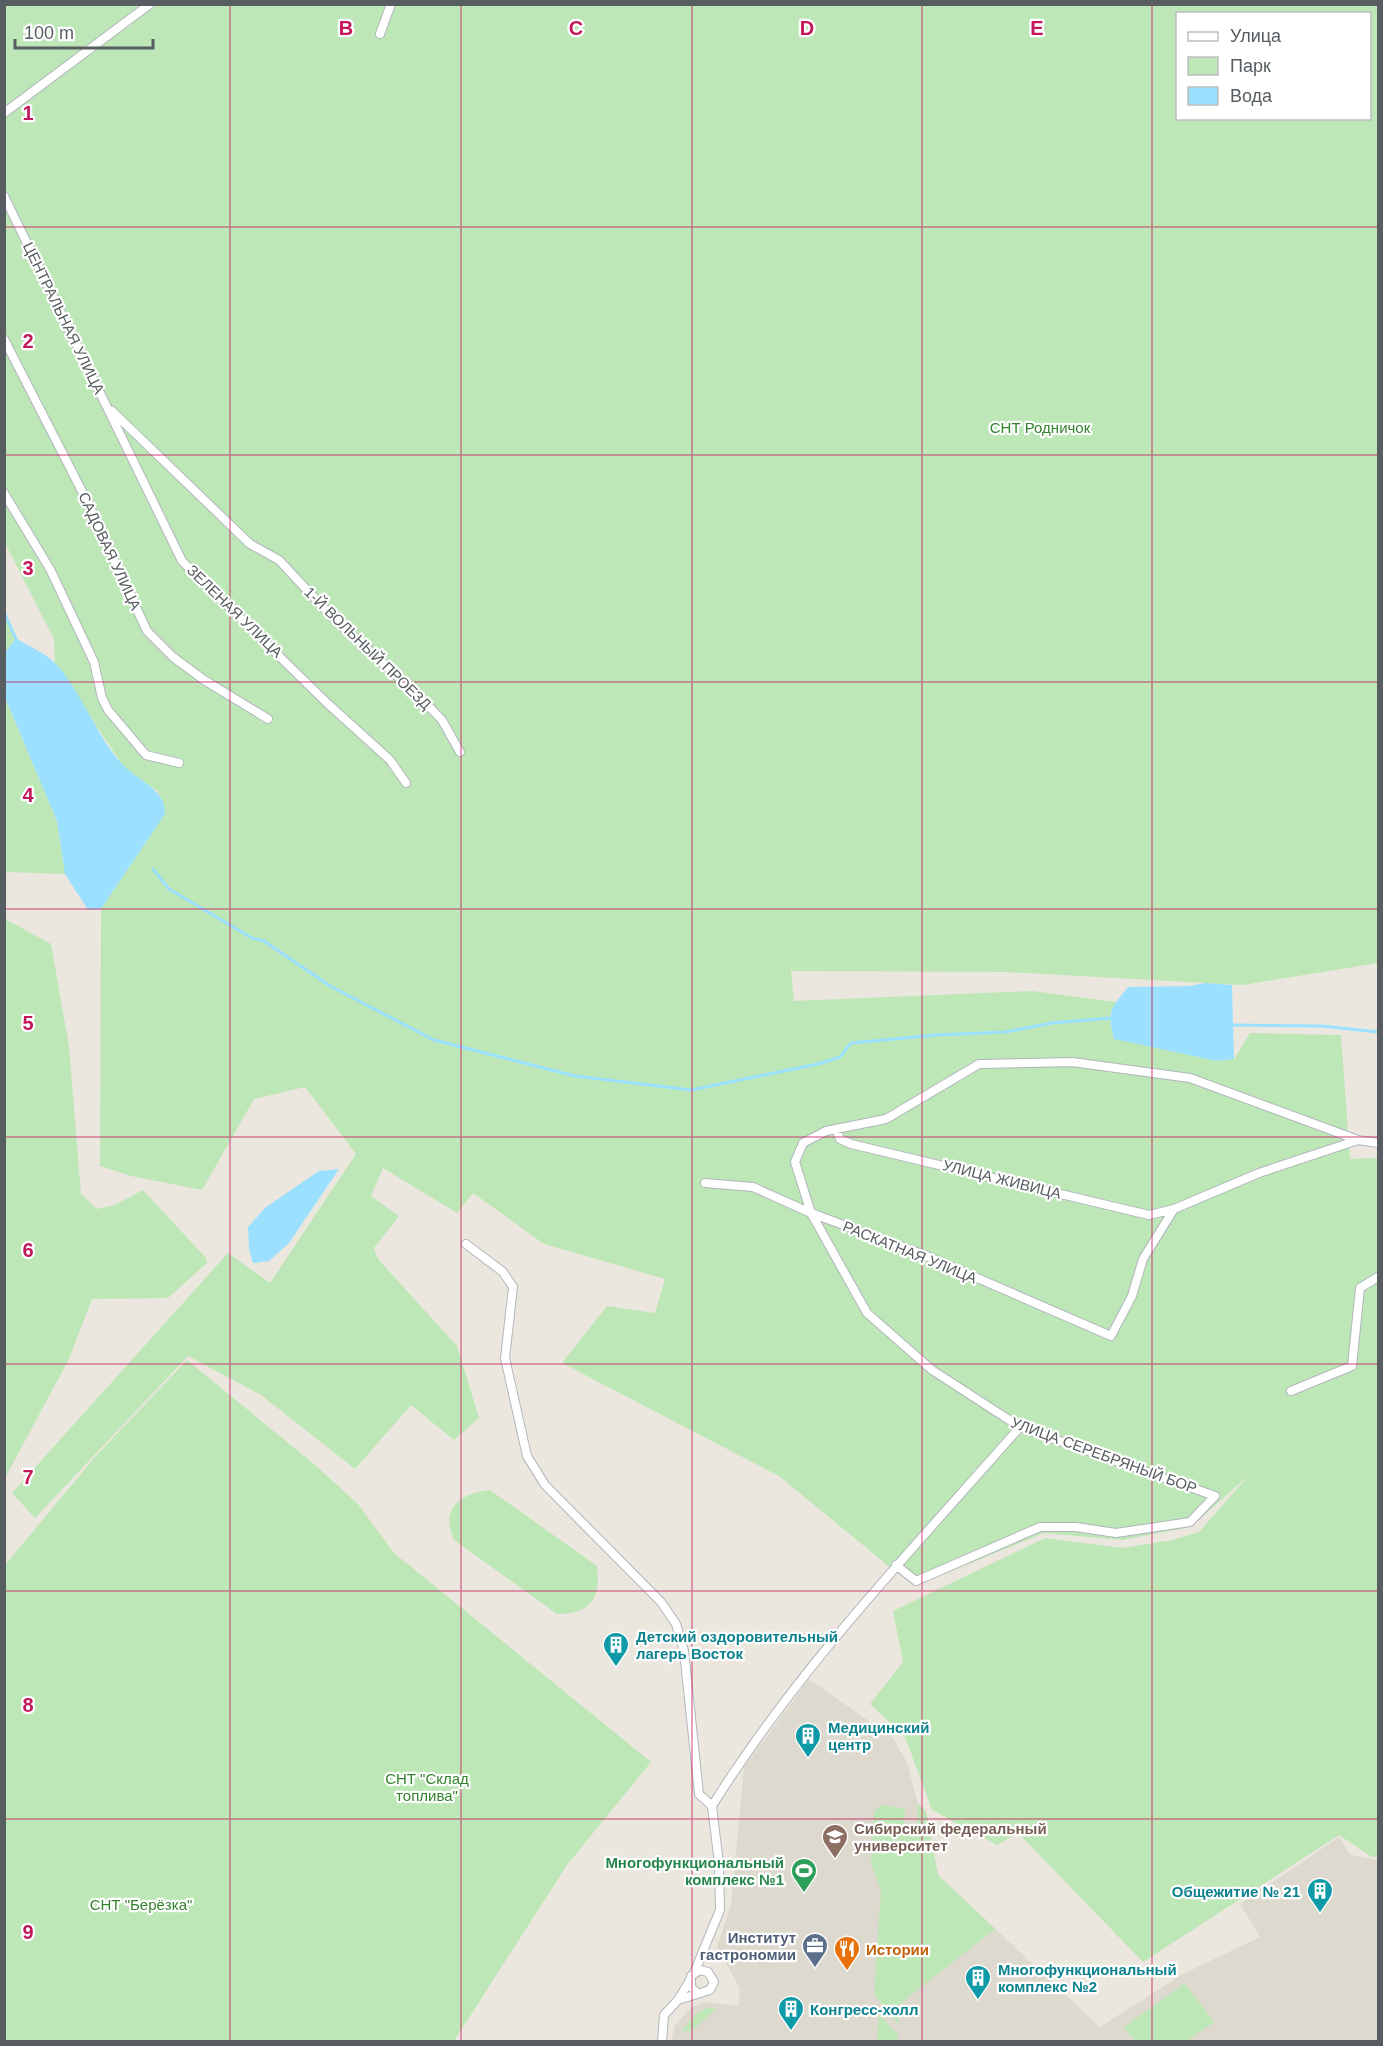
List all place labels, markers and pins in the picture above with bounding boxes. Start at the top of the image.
place label: Детский оздоровительный лагерь Восток [636,1628,838,1662]
building icon: Детский оздоровительный лагерь Восток [601,1630,631,1668]
place label: Медицинский центр [828,1719,929,1753]
building icon: Медицинский центр [793,1721,823,1759]
place label: Сибирский федеральный университет [854,1820,1047,1854]
school or university icon: Сибирский федеральный университет [820,1822,850,1860]
place label: Многофункциональный комплекс №1 [605,1854,784,1888]
sports icon: Многофункциональный комплекс №1 [789,1856,819,1894]
building icon: Общежитие № 21 [1305,1876,1335,1914]
place label: Общежитие № 21 [1172,1883,1300,1900]
place label: Институт гастрономии [700,1929,796,1963]
office icon: Институт гастрономии [800,1931,830,1969]
restaurant icon: Истории [832,1934,862,1972]
place label: Истории [866,1941,929,1958]
place label: Многофункциональный комплекс №2 [998,1961,1177,1995]
building icon: Многофункциональный комплекс №2 [963,1963,993,2001]
building icon: Конгресс-холл [776,1994,806,2032]
place label: Конгресс-холл [810,2001,918,2018]

